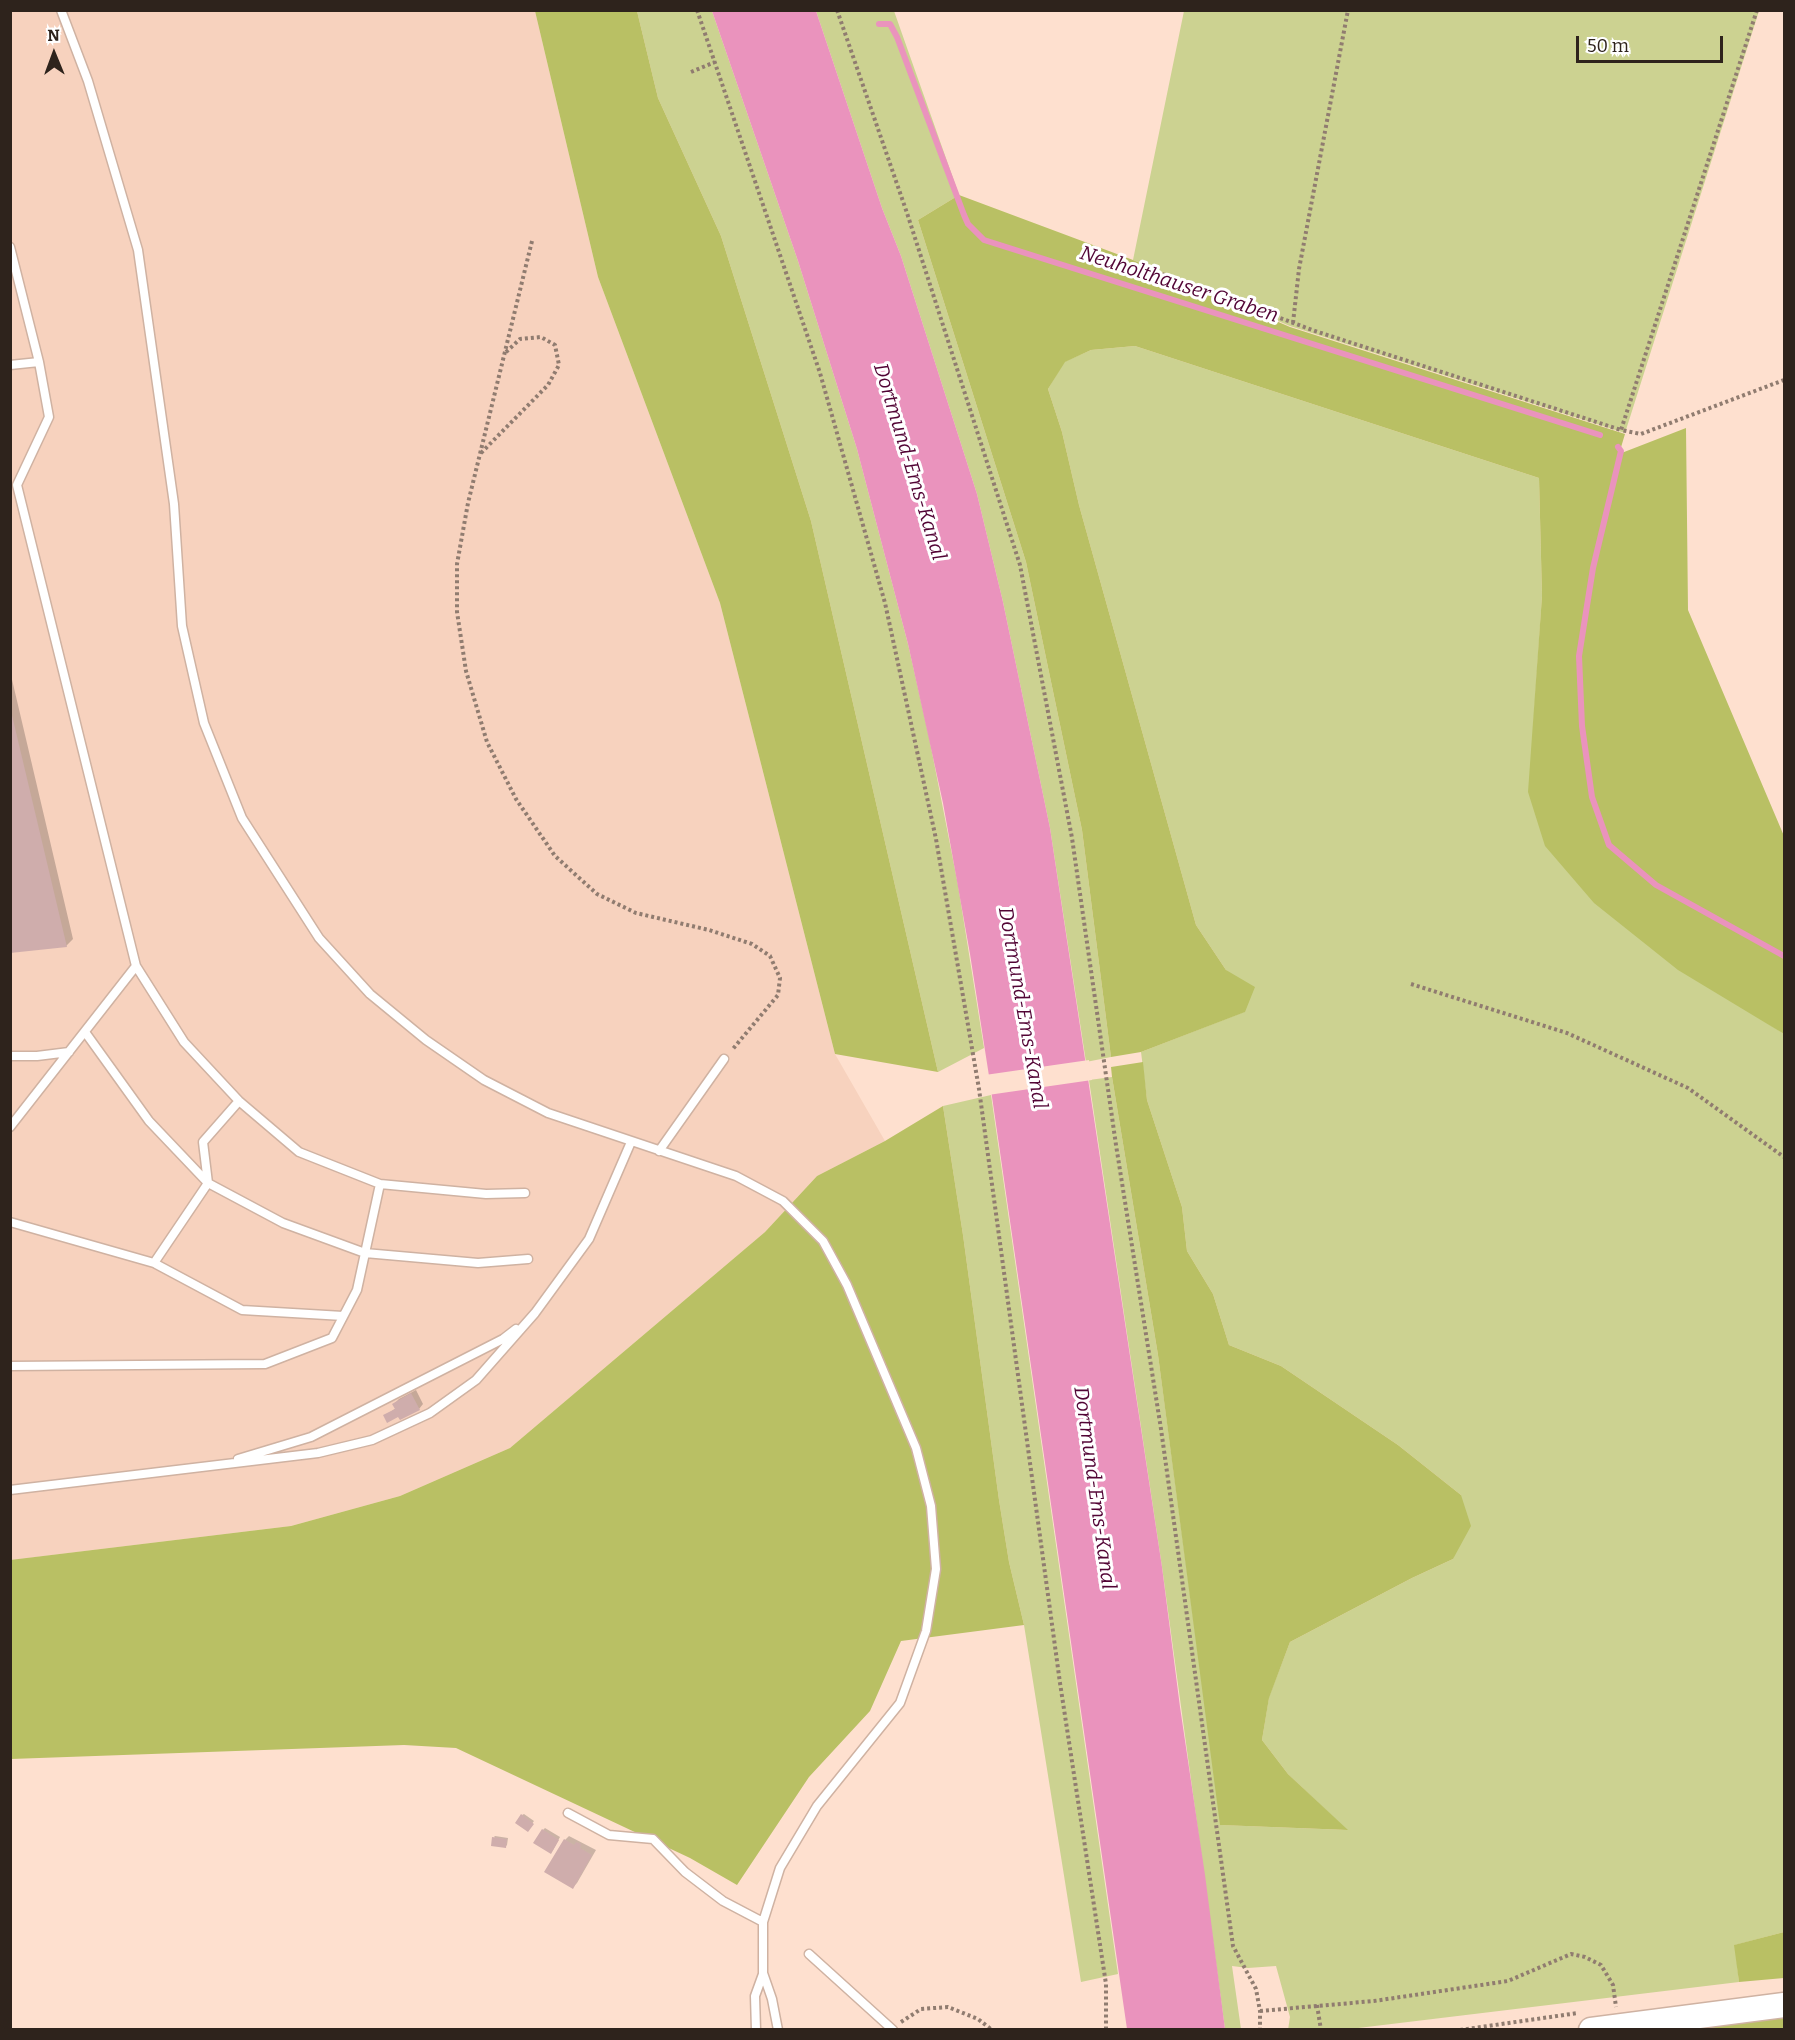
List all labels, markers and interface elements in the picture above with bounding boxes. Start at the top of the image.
north arrow [24,24,84,84]
scale bar [1579,24,1726,62]
text: N [47,26,60,45]
text: 50 m [1587,35,1629,57]
water label: Neuholthauser Graben [1077,242,1281,328]
water label: Dortmund-Ems-Kanal [868,361,950,563]
water label: Dortmund-Ems-Kanal [992,905,1052,1111]
water label: Dortmund-Ems-Kanal [1068,1385,1120,1591]

